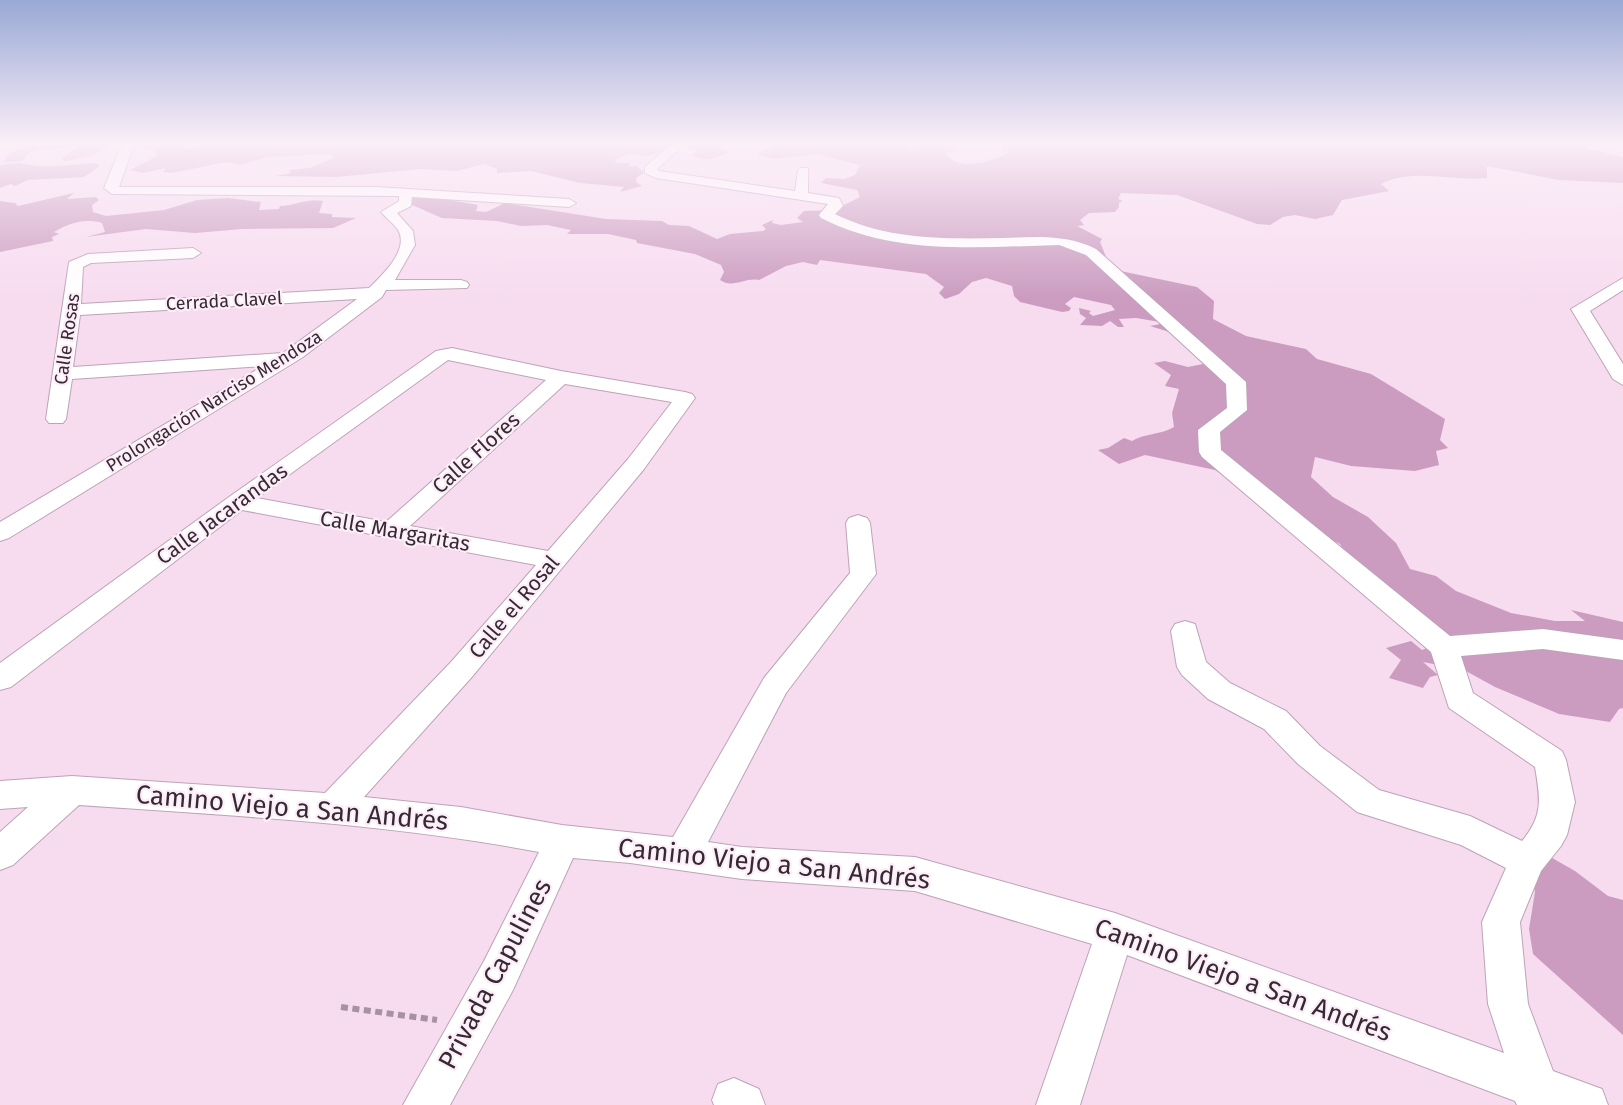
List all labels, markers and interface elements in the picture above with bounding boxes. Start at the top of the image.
street label: Cerrada Clavel [165,287,283,315]
street label: Calle Rosas [50,292,84,386]
street label: Prolongación Narciso Mendoza [102,325,326,477]
street label: Calle Flores [427,407,525,499]
street label: Calle Jacarandas [151,458,293,570]
street label: Calle Margaritas [318,505,472,557]
street label: Calle el Rosal [463,550,565,664]
street label: Camino Viejo a San Andrés [135,779,449,837]
street label: Camino Viejo a San Andrés [617,832,931,896]
street label: Privada Capulines [432,874,558,1074]
street label: Camino Viejo a San Andrés [1090,912,1396,1048]

